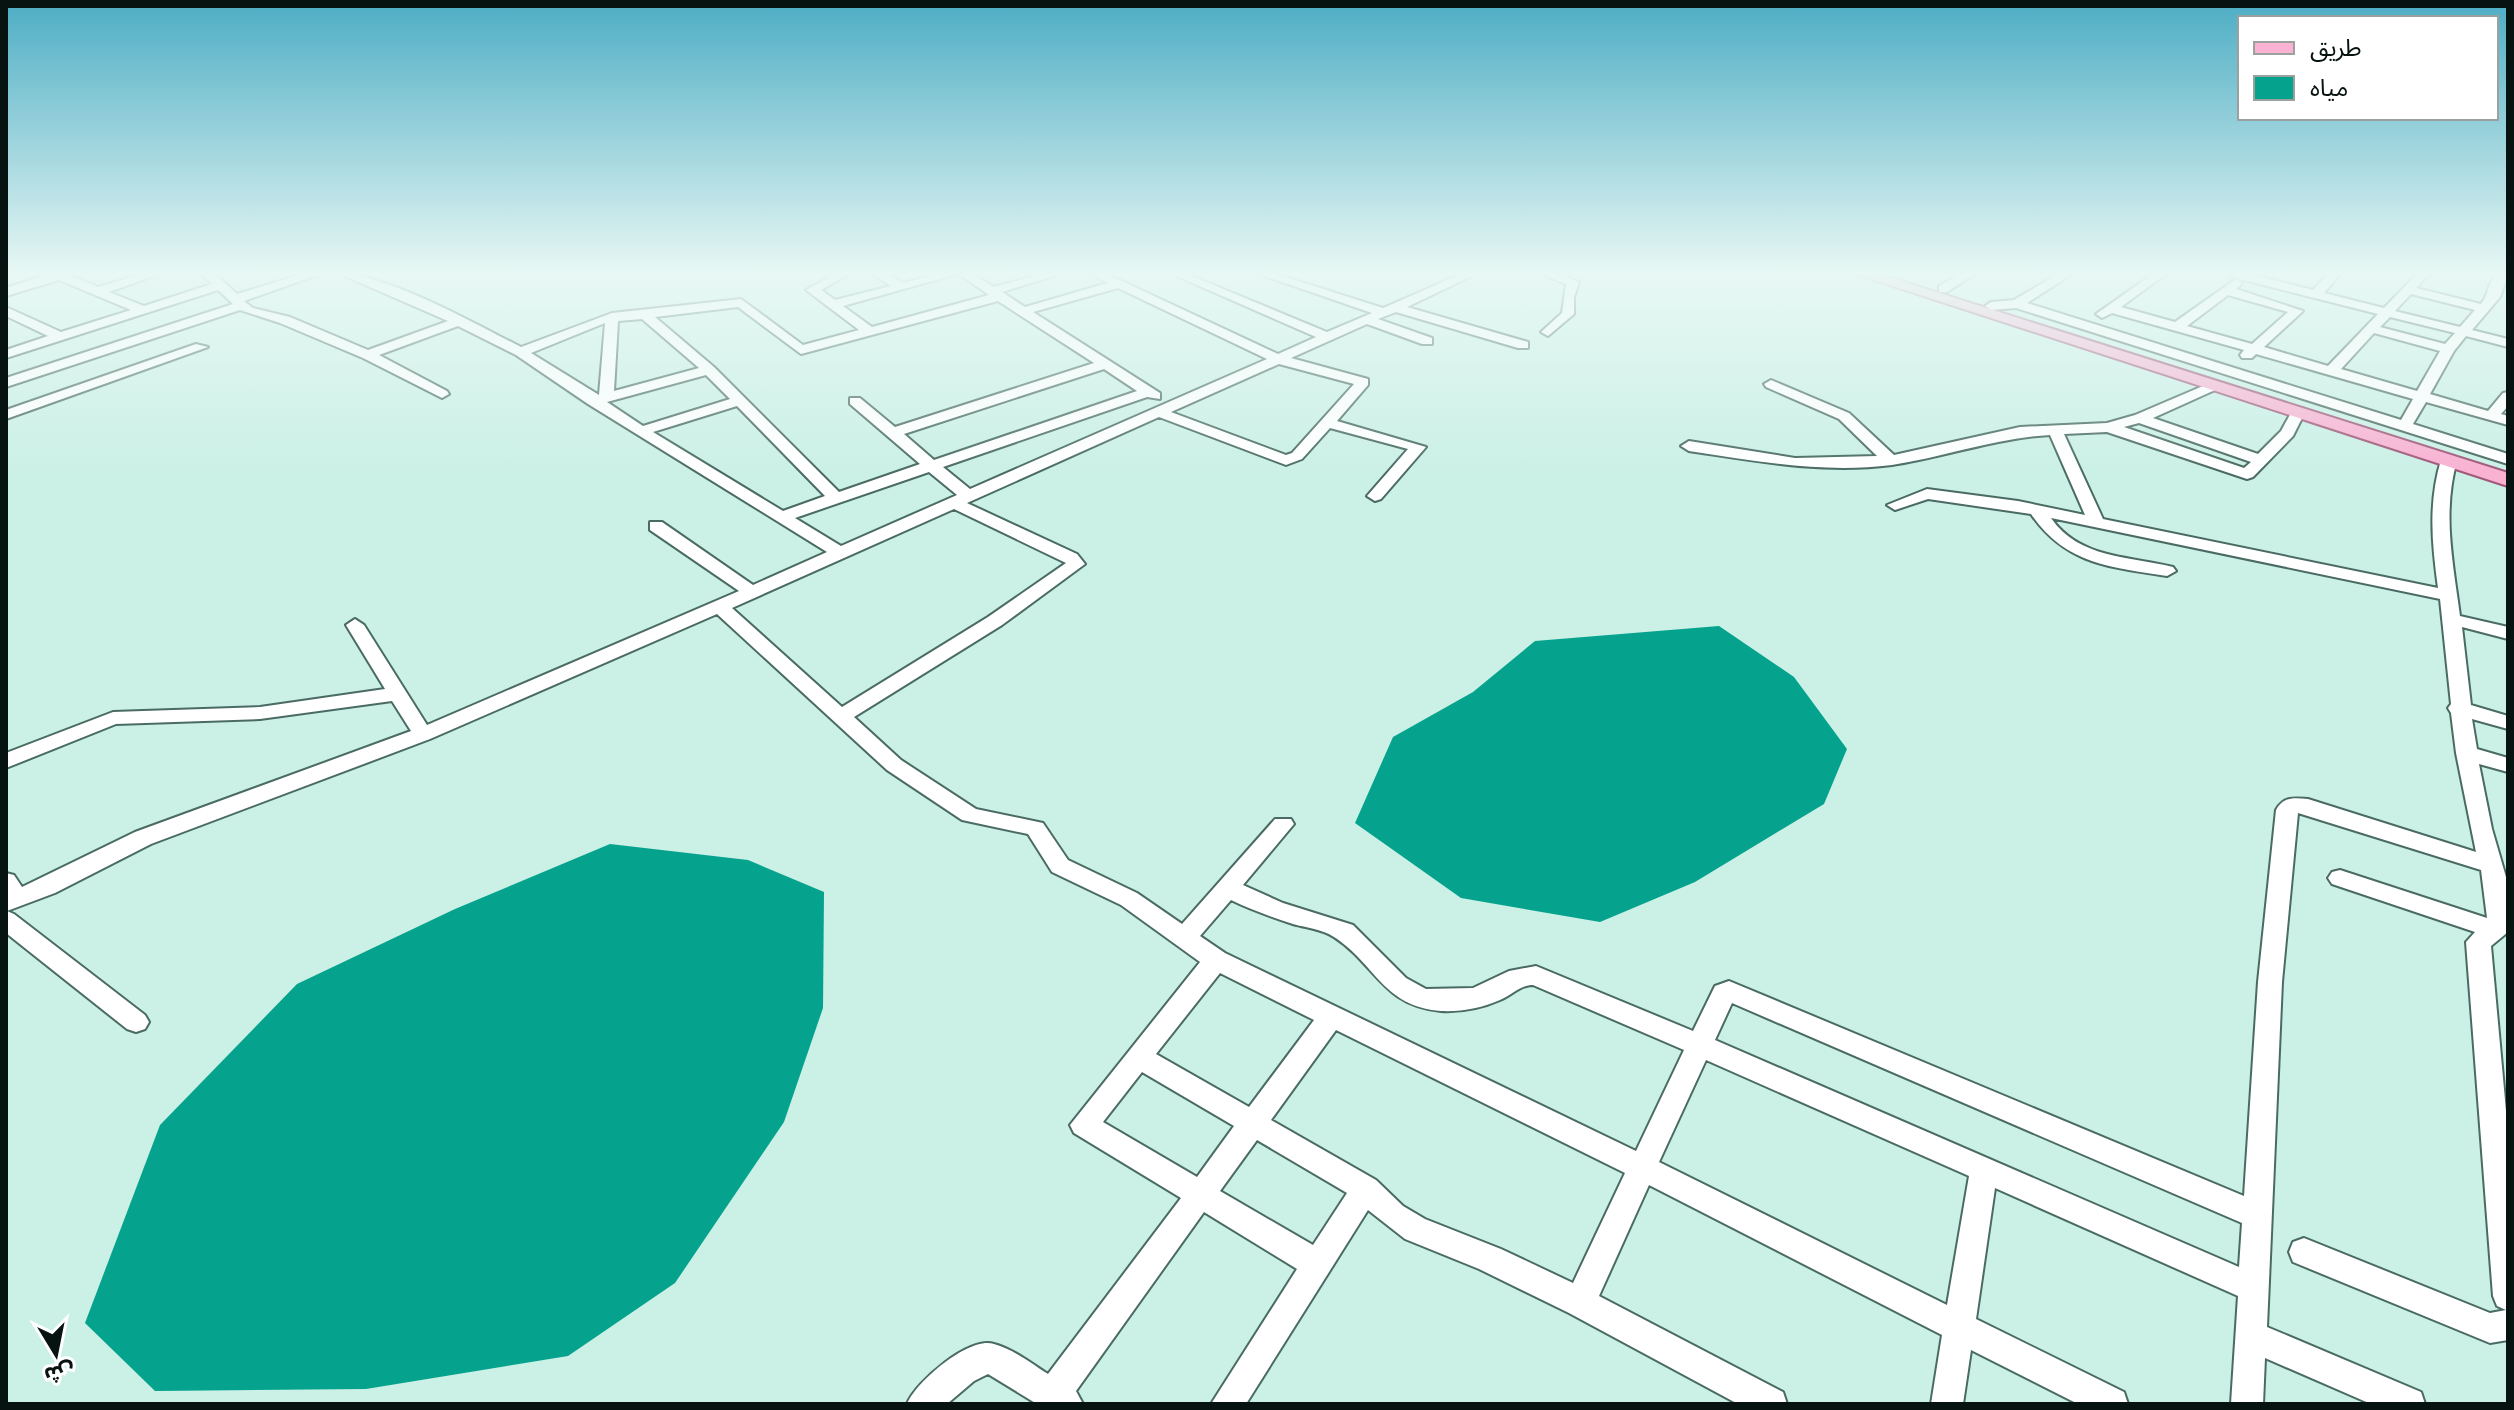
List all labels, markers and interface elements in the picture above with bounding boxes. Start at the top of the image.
legend [2238,16,2498,120]
text: طريق [2310,31,2362,63]
text: مياه [2310,71,2348,103]
north arrow [16,1314,96,1394]
text: ش [42,1357,77,1391]

